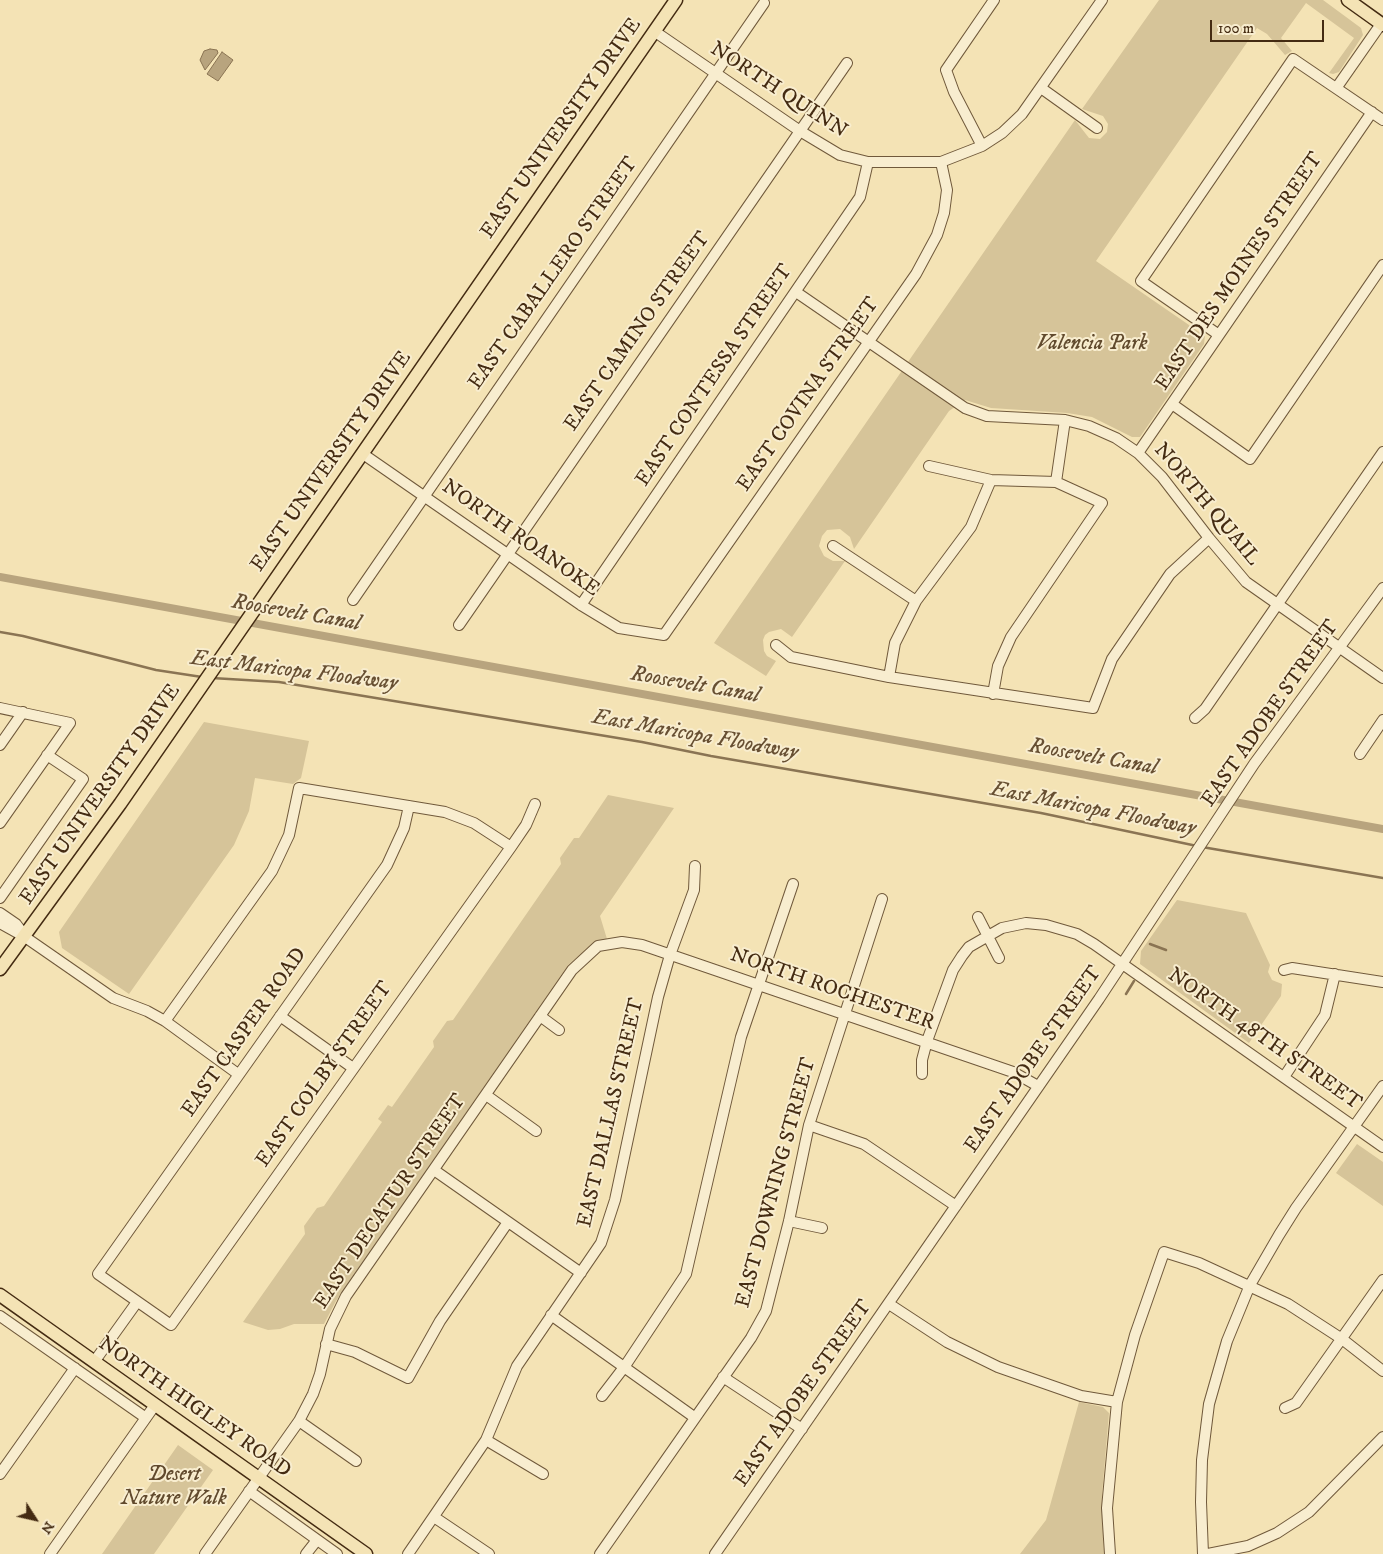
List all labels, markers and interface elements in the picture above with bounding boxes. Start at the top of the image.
scale bar [1213,10,1327,42]
street label: EAST UNIVERSITY DRIVE [476,14,648,244]
text: 100 m [1218,19,1254,38]
street label: NORTH QUINN [705,37,851,145]
street label: EAST DES MOINES STREET [1151,148,1329,396]
street label: EAST CABALLERO STREET [464,153,644,395]
street label: EAST CAMINO STREET [559,227,717,437]
street label: EAST CONTESSA STREET [631,260,799,492]
street label: EAST COVINA STREET [732,293,886,497]
park label: Valencia Park [1036,332,1148,358]
street label: EAST UNIVERSITY DRIVE [246,347,418,577]
street label: NORTH QUAIL [1147,439,1265,571]
street label: NORTH ROANOKE [436,475,604,603]
water label: Roosevelt Canal [229,590,363,638]
street label: EAST ADOBE STREET [1197,616,1345,812]
water label: East Maricopa Floodway [189,646,399,698]
water label: Roosevelt Canal [628,662,762,710]
street label: EAST UNIVERSITY DRIVE [15,680,187,910]
water label: East Maricopa Floodway [590,705,800,767]
water label: Roosevelt Canal [1026,734,1160,782]
water label: East Maricopa Floodway [988,777,1198,843]
street label: EAST CASPER ROAD [177,943,313,1123]
street label: NORTH ROCHESTER [726,943,938,1037]
street label: EAST ADOBE STREET [960,962,1108,1158]
street label: NORTH 48TH STREET [1162,963,1366,1117]
street label: EAST COLBY STREET [251,977,399,1173]
street label: EAST DALLAS STREET [573,996,651,1230]
street label: EAST DOWNING STREET [731,1055,823,1311]
street label: EAST DECATUR STREET [310,1090,472,1314]
street label: EAST ADOBE STREET [730,1296,878,1492]
street label: NORTH HIGLEY ROAD [93,1332,295,1484]
park label: Desert Nature Walk [121,1463,227,1513]
north arrow [10,1494,60,1544]
text: N [37,1518,58,1537]

